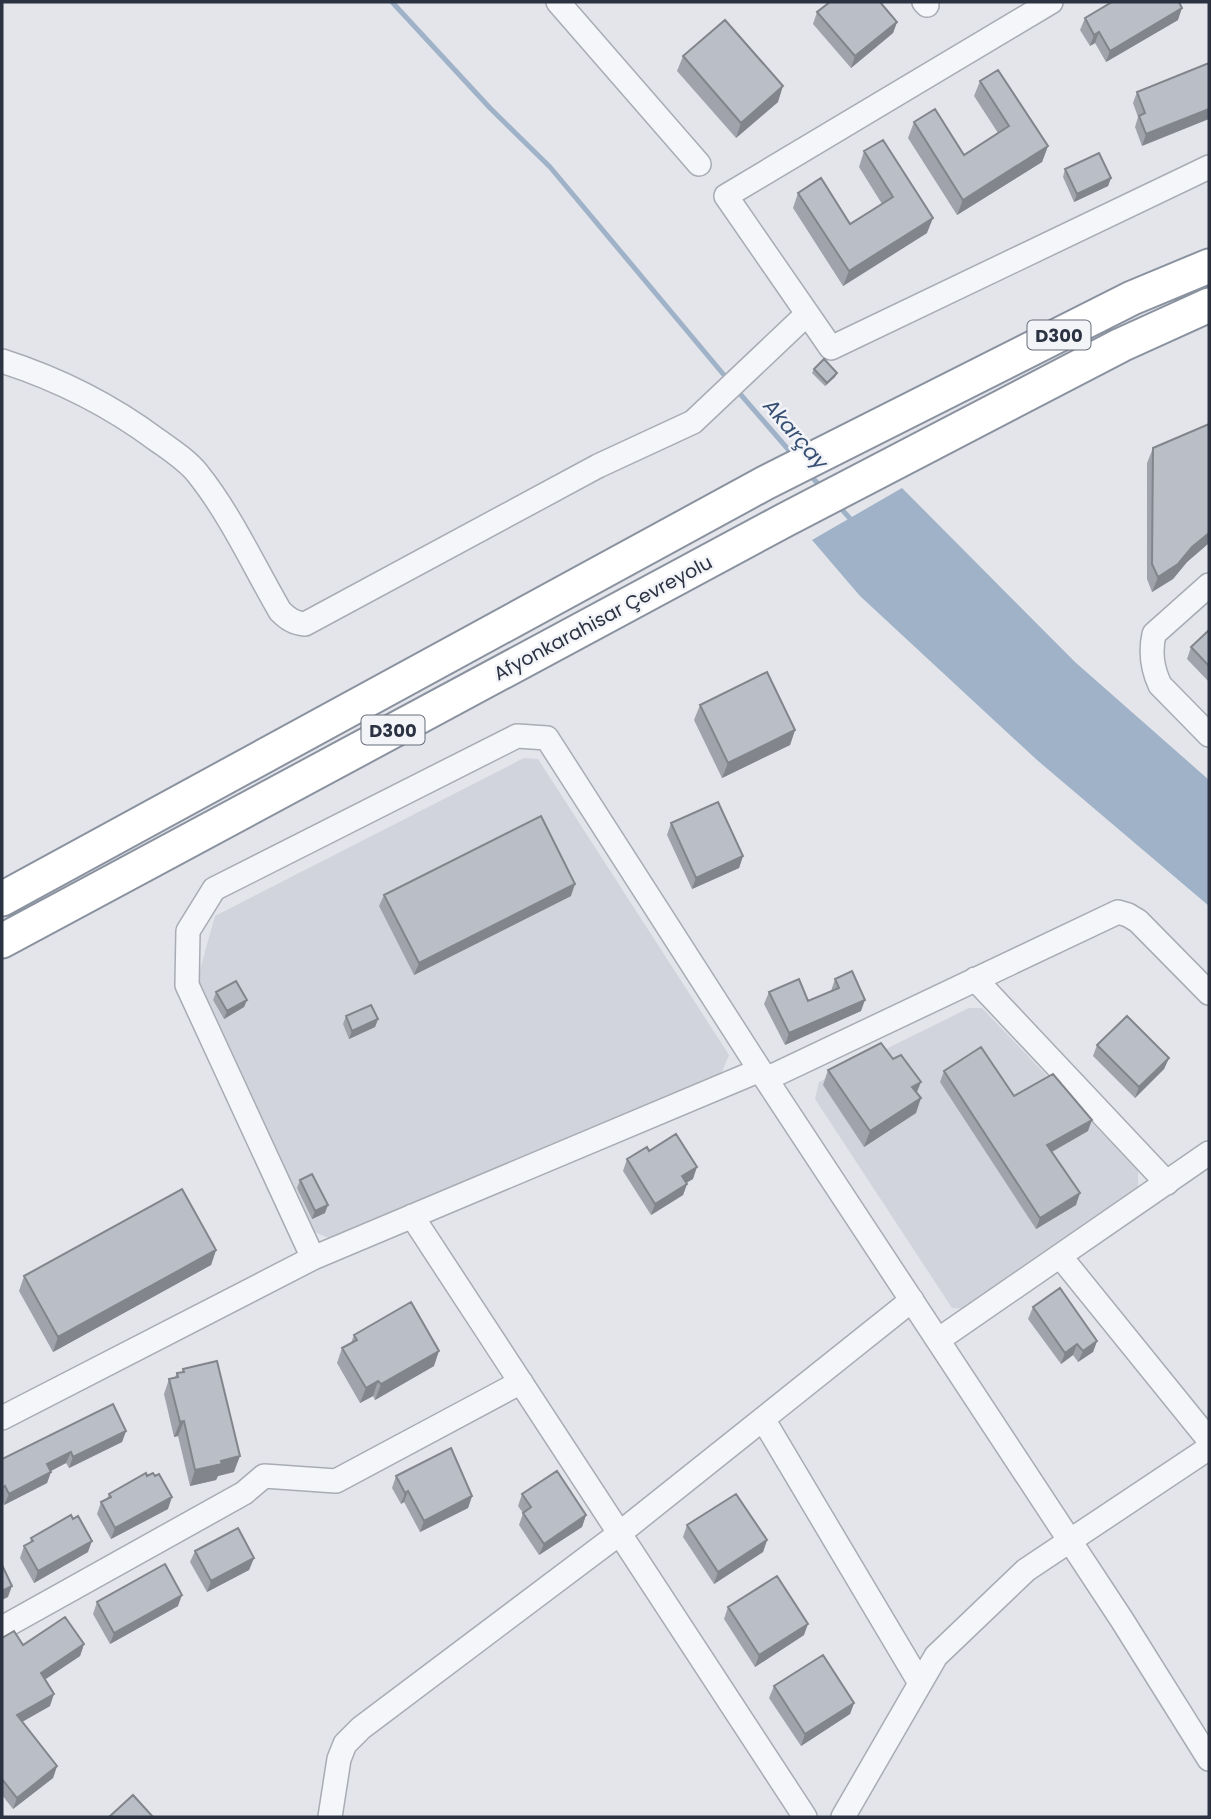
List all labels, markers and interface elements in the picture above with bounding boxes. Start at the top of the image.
road number: D300 [1028,320,1090,349]
water label: Akarçay [756,391,836,477]
street label: Afyonkarahisar Çevreyolu [489,549,717,687]
road number: D300 [362,716,424,744]

